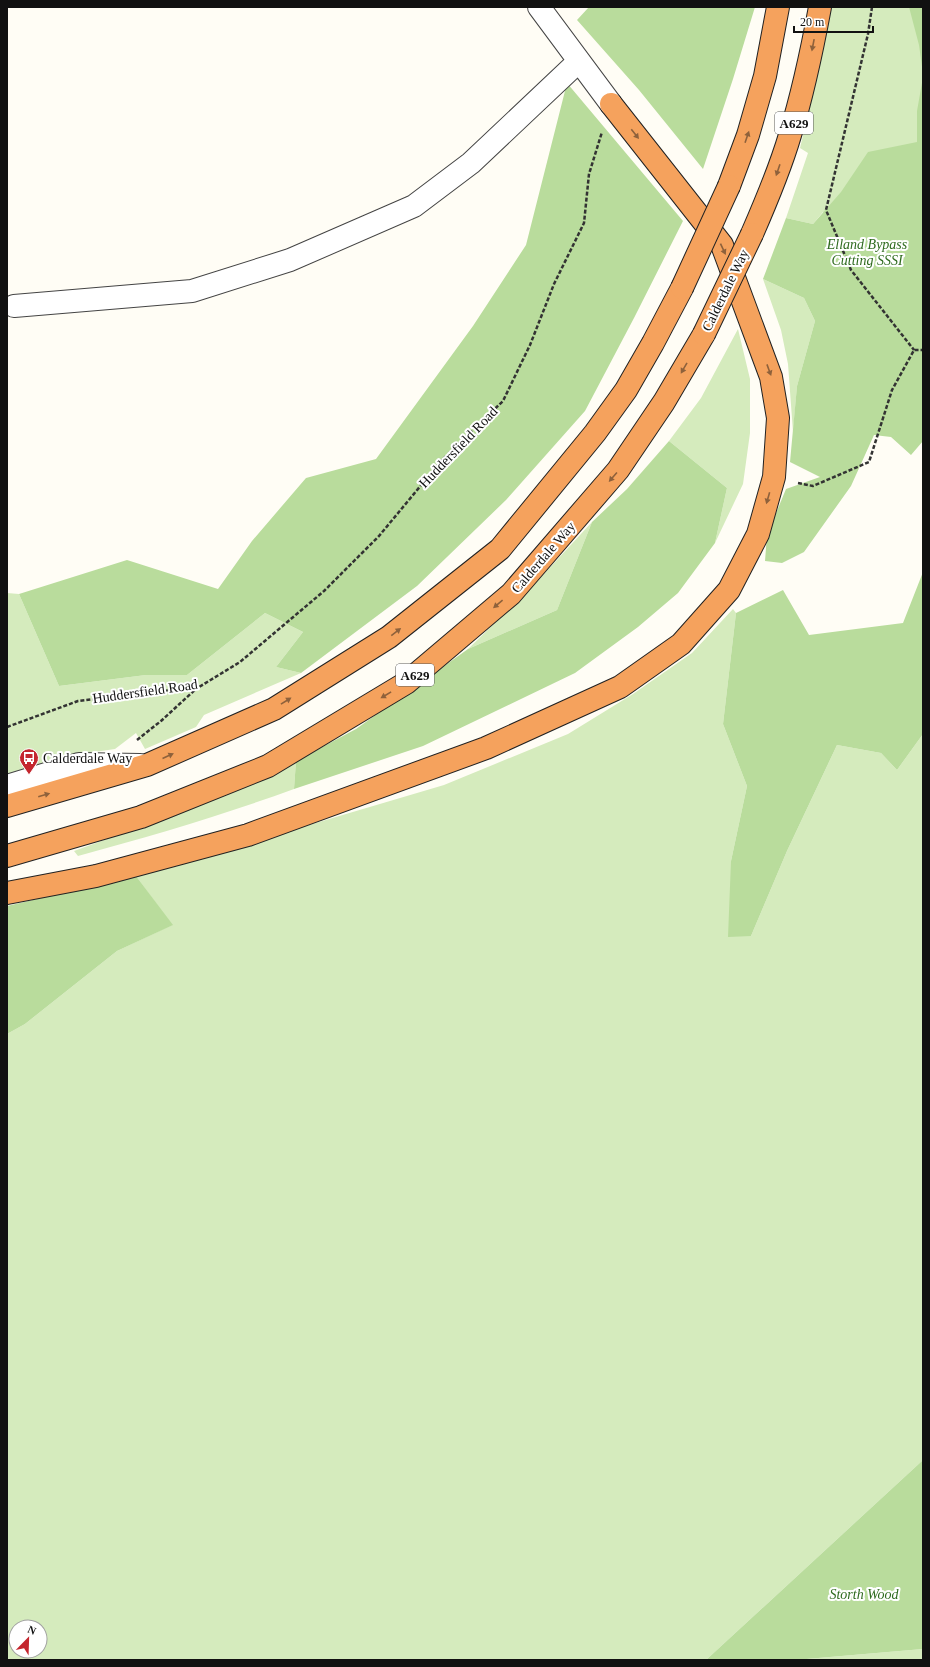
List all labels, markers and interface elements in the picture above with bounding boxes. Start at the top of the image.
scale bar [794,8,873,34]
text: 20 m [800,15,825,29]
one-way arrow [809,39,815,51]
road number: A629 [775,112,813,134]
one-way arrow [631,129,640,140]
one-way arrow [745,130,751,142]
one-way arrow [775,165,781,177]
park label: Elland Bypass Cutting SSSI [826,237,908,268]
one-way arrow [720,243,726,254]
street label: Calderdale Way [699,247,752,334]
one-way arrow [680,362,687,374]
one-way arrow [766,365,772,377]
street label: Huddersfield Road [416,404,501,491]
one-way arrow [609,472,618,481]
one-way arrow [765,492,771,504]
street label: Calderdale Way [508,519,578,596]
one-way arrow [493,600,504,609]
one-way arrow [390,627,401,636]
road number: A629 [396,664,434,686]
street label: Huddersfield Road [91,677,199,706]
one-way arrow [380,691,392,698]
one-way arrow [280,698,292,705]
bus stop icon: Calderdale Way [18,747,40,775]
place label: Calderdale Way [43,751,132,766]
one-way arrow [162,753,174,759]
one-way arrow [39,792,51,798]
park label: Storth Wood [829,1587,900,1602]
north arrow [8,1619,48,1659]
text: N [26,1623,38,1637]

